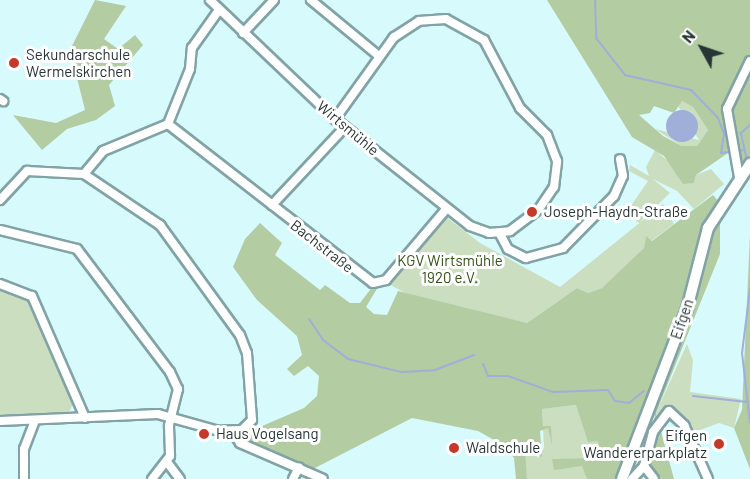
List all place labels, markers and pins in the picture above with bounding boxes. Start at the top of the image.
place label: Sekundarschule Wermelskirchen [26,45,131,80]
marker: Sekundarschule Wermelskirchen [7,56,21,70]
place label: Joseph-Haydn-Straße [544,203,688,221]
marker: Joseph-Haydn-Straße [525,205,539,219]
place label: Haus Vogelsang [216,425,318,443]
place label: Eifgen Wandererparkplatz [583,426,707,461]
marker: Haus Vogelsang [197,427,211,441]
marker: Eifgen Wandererparkplatz [712,437,726,451]
place label: Waldschule [466,439,540,457]
marker: Waldschule [447,441,461,455]

